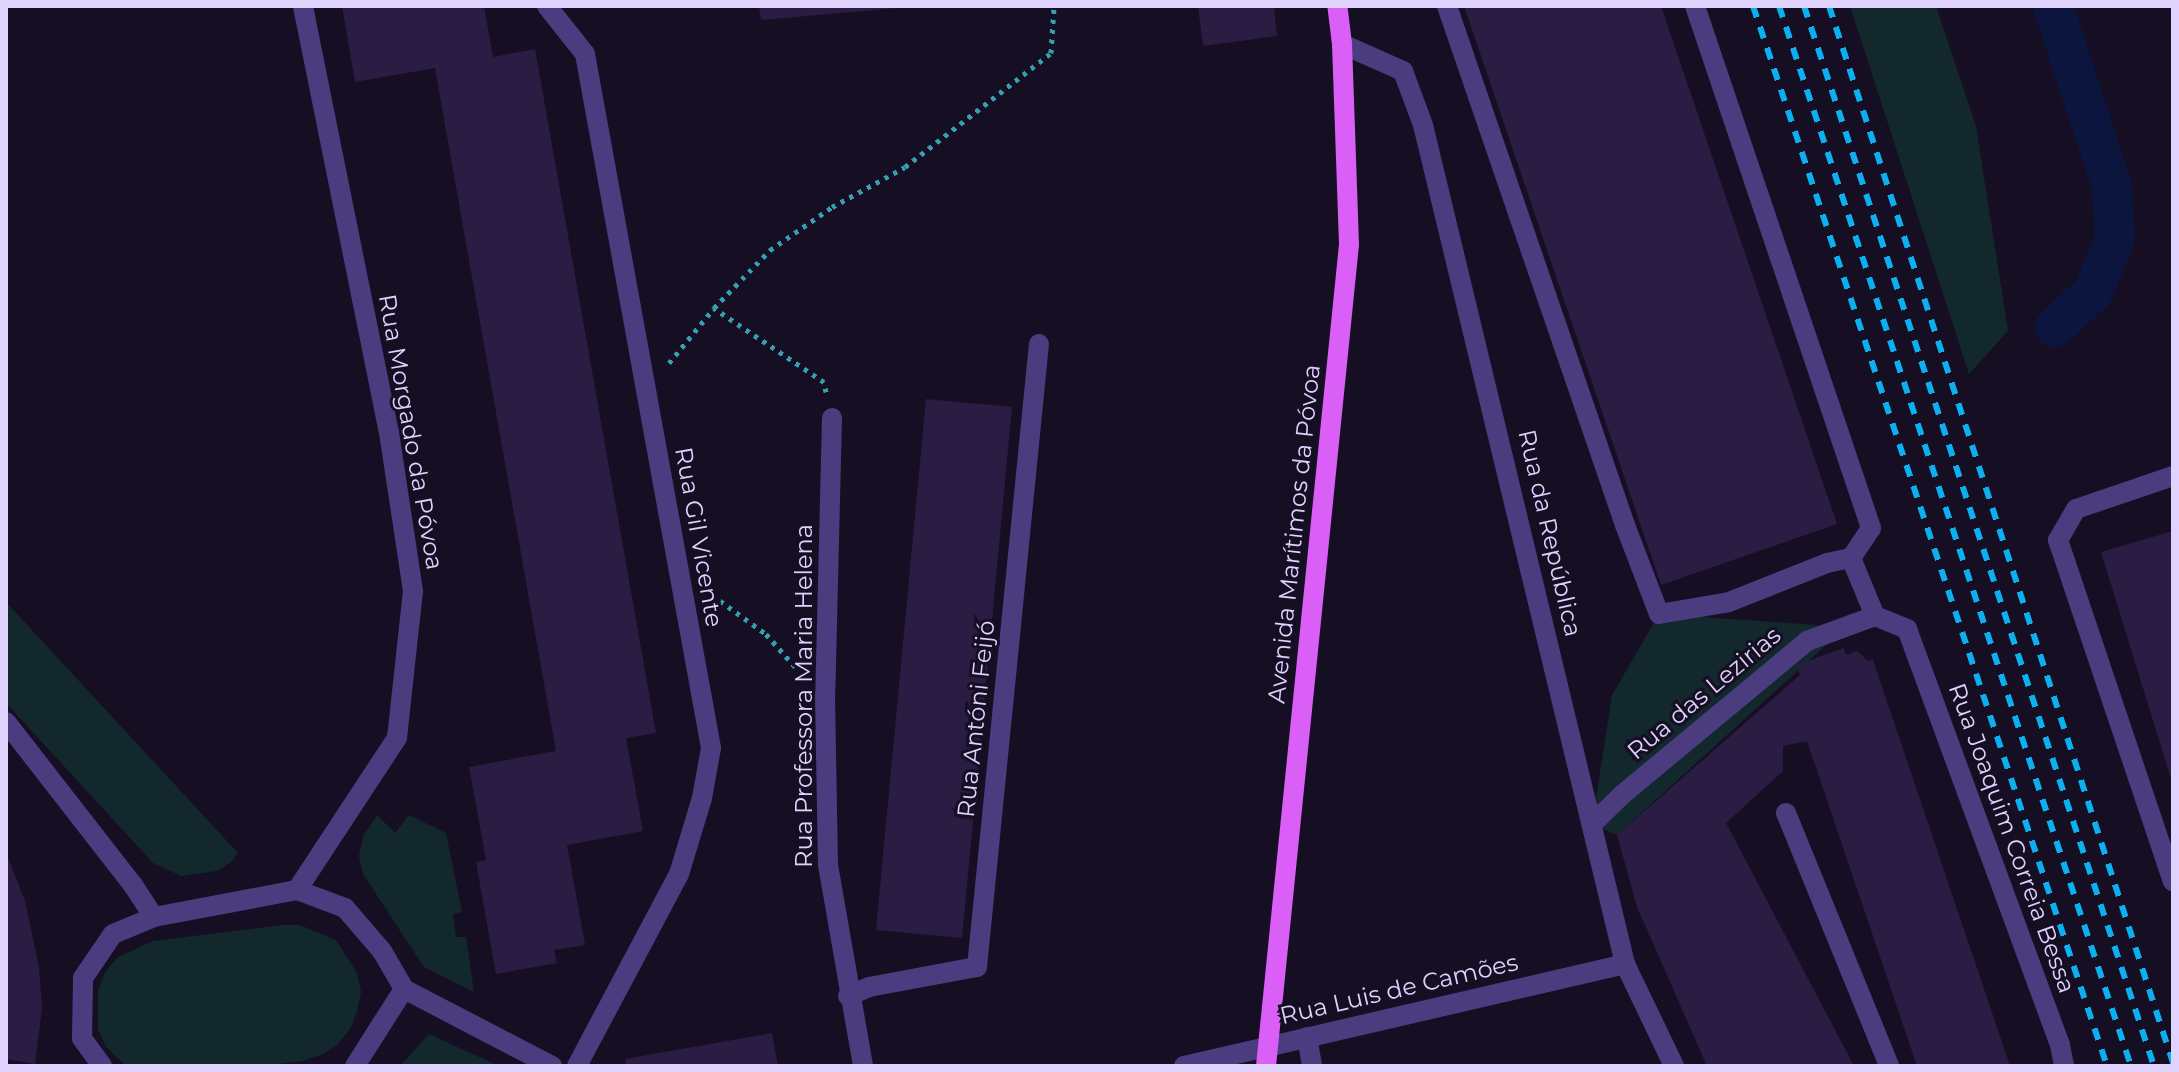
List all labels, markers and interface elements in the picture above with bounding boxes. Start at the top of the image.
street label: Rua Morgado da Póvoa [373,292,449,572]
street label: Avenida Marítimos da Póvoa [1262,363,1326,705]
street label: Rua da República [1512,427,1588,639]
street label: Rua Gil Vicente [669,445,729,629]
street label: Rua Professora Maria Helena [790,524,818,868]
street label: Rua Antóni Feijó [951,619,1001,819]
street label: Rua das Lezirias [1622,621,1786,765]
street label: Rua Joaquim Correia Bessa [1942,679,2082,997]
street label: Rua Luis de Camões [1277,948,1521,1030]

